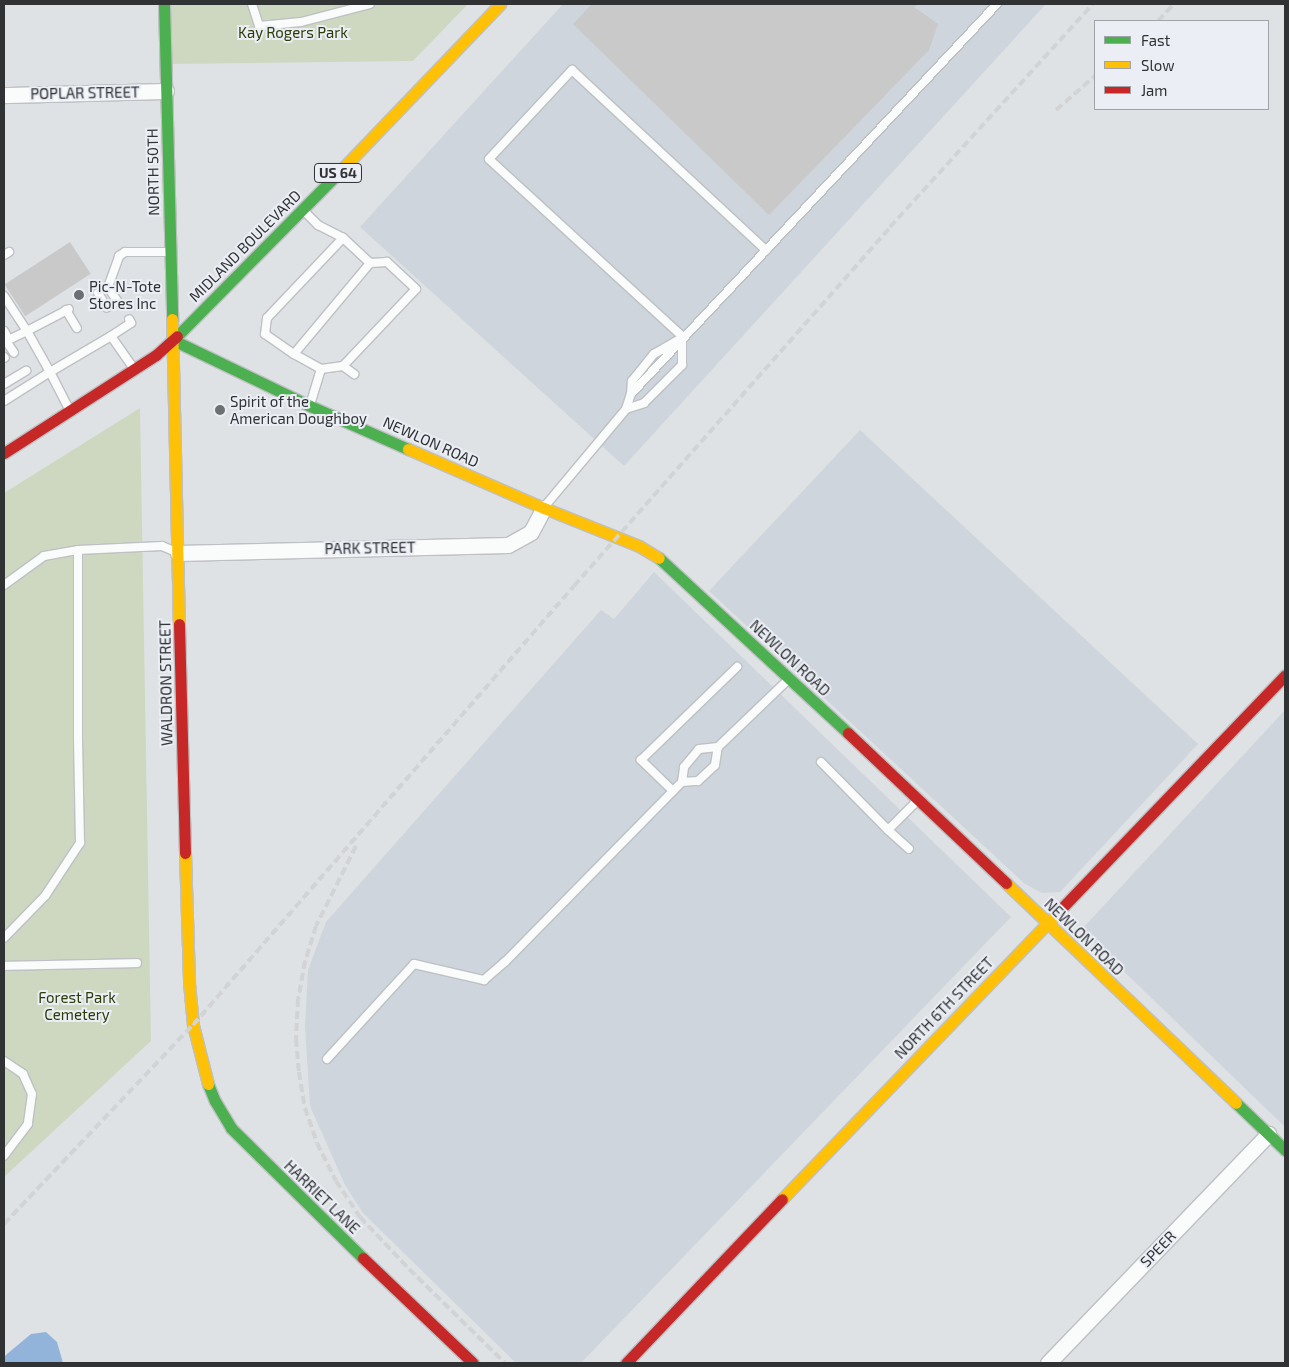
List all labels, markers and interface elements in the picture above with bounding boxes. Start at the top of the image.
legend [1094,20,1269,110]
park label: Kay Rogers Park [238,24,348,42]
text: Fast [1141,31,1170,49]
text: Slow [1141,56,1175,74]
text: Jam [1141,81,1167,99]
street label: POPLAR STREET [30,83,140,103]
street label: NORTH 50TH [143,128,163,216]
road number: US 64 [313,162,363,184]
street label: MIDLAND BOULEVARD [185,186,305,306]
place label: Pic-N-Tote Stores Inc [89,277,161,312]
marker: Pic-N-Tote Stores Inc [73,289,85,301]
place label: Spirit of the American Doughboy [230,392,367,427]
marker: Spirit of the American Doughboy [214,404,226,416]
street label: NEWLON ROAD [380,413,482,471]
street label: PARK STREET [324,538,416,558]
street label: NEWLON ROAD [746,616,834,700]
street label: WALDRON STREET [156,620,176,746]
street label: NEWLON ROAD [1041,895,1127,979]
street label: NORTH 6TH STREET [891,953,997,1063]
park label: Forest Park Cemetery [38,988,116,1023]
street label: HARRIET LANE [280,1156,364,1238]
street label: SPEER [1136,1227,1180,1271]

